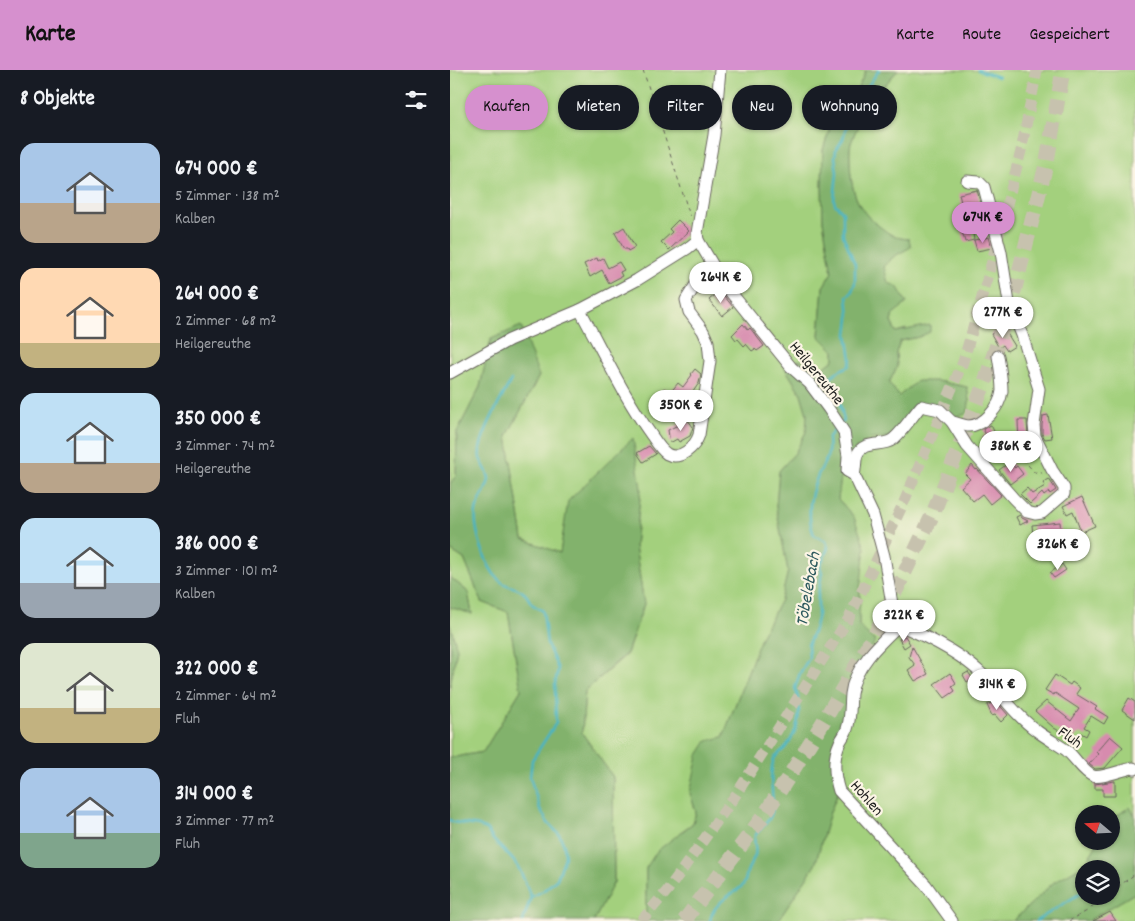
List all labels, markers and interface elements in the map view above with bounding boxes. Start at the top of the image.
text: Karte [25,18,76,52]
text: Karte [896,23,934,48]
text: Route [962,23,1001,48]
text: Gespeichert [1029,23,1110,48]
text: 8 Objekte [20,85,95,115]
chip: Kaufen [465,85,548,130]
chip: Mieten [558,85,639,130]
chip: Filter [649,85,722,130]
chip: Neu [732,85,792,130]
chip: Wohnung [802,85,897,130]
icon: filters [402,86,430,114]
text: 674 000 € [175,155,258,185]
icon: home [60,163,120,223]
text: 5 Zimmer · 138 m² [175,185,280,208]
pin: 674K € [942,202,1024,244]
text: 674K € [963,206,1003,229]
text: Kalben [175,208,215,231]
pin: 264K € [680,262,762,304]
text: 264K € [700,266,742,289]
text: 264 000 € [175,280,259,310]
icon: home [60,288,120,348]
pin: 277K € [962,296,1044,339]
text: 277K € [983,301,1023,324]
text: 2 Zimmer · 68 m² [175,310,276,333]
text: Heilgereuthe [175,333,251,356]
street label: Heilgereuthe [783,337,849,410]
pin: 350K € [640,390,722,432]
text: 350K € [659,394,703,417]
text: 350 000 € [175,405,261,435]
icon: home [60,413,120,473]
pin: 386K € [970,430,1052,473]
text: 3 Zimmer · 74 m² [175,435,275,458]
text: 386K € [990,435,1032,458]
text: Heilgereuthe [175,458,251,481]
pin: 326K € [1017,528,1099,571]
text: 386 000 € [175,530,259,560]
text: 326K € [1037,533,1079,556]
icon: home [60,538,120,598]
water label: Töbelebach [791,550,828,628]
text: 3 Zimmer · 101 m² [175,560,278,583]
text: Kalben [175,583,215,606]
pin: 322K € [863,600,945,642]
text: 322K € [883,604,925,627]
text: 322 000 € [175,655,258,685]
icon: home [60,663,120,723]
pin: 314K € [956,668,1038,711]
text: 314K € [978,673,1016,696]
text: 2 Zimmer · 64 m² [175,685,277,708]
text: Fluh [175,708,200,731]
street label: Fluh [1053,721,1086,755]
street label: Hohlen [844,776,888,822]
text: 314 000 € [175,780,253,810]
icon: home [60,788,120,848]
north arrow [1075,805,1120,850]
map controls [1075,805,1120,905]
text: 3 Zimmer · 77 m² [175,810,274,833]
text: Fluh [175,833,200,856]
button: layers [1075,860,1120,905]

